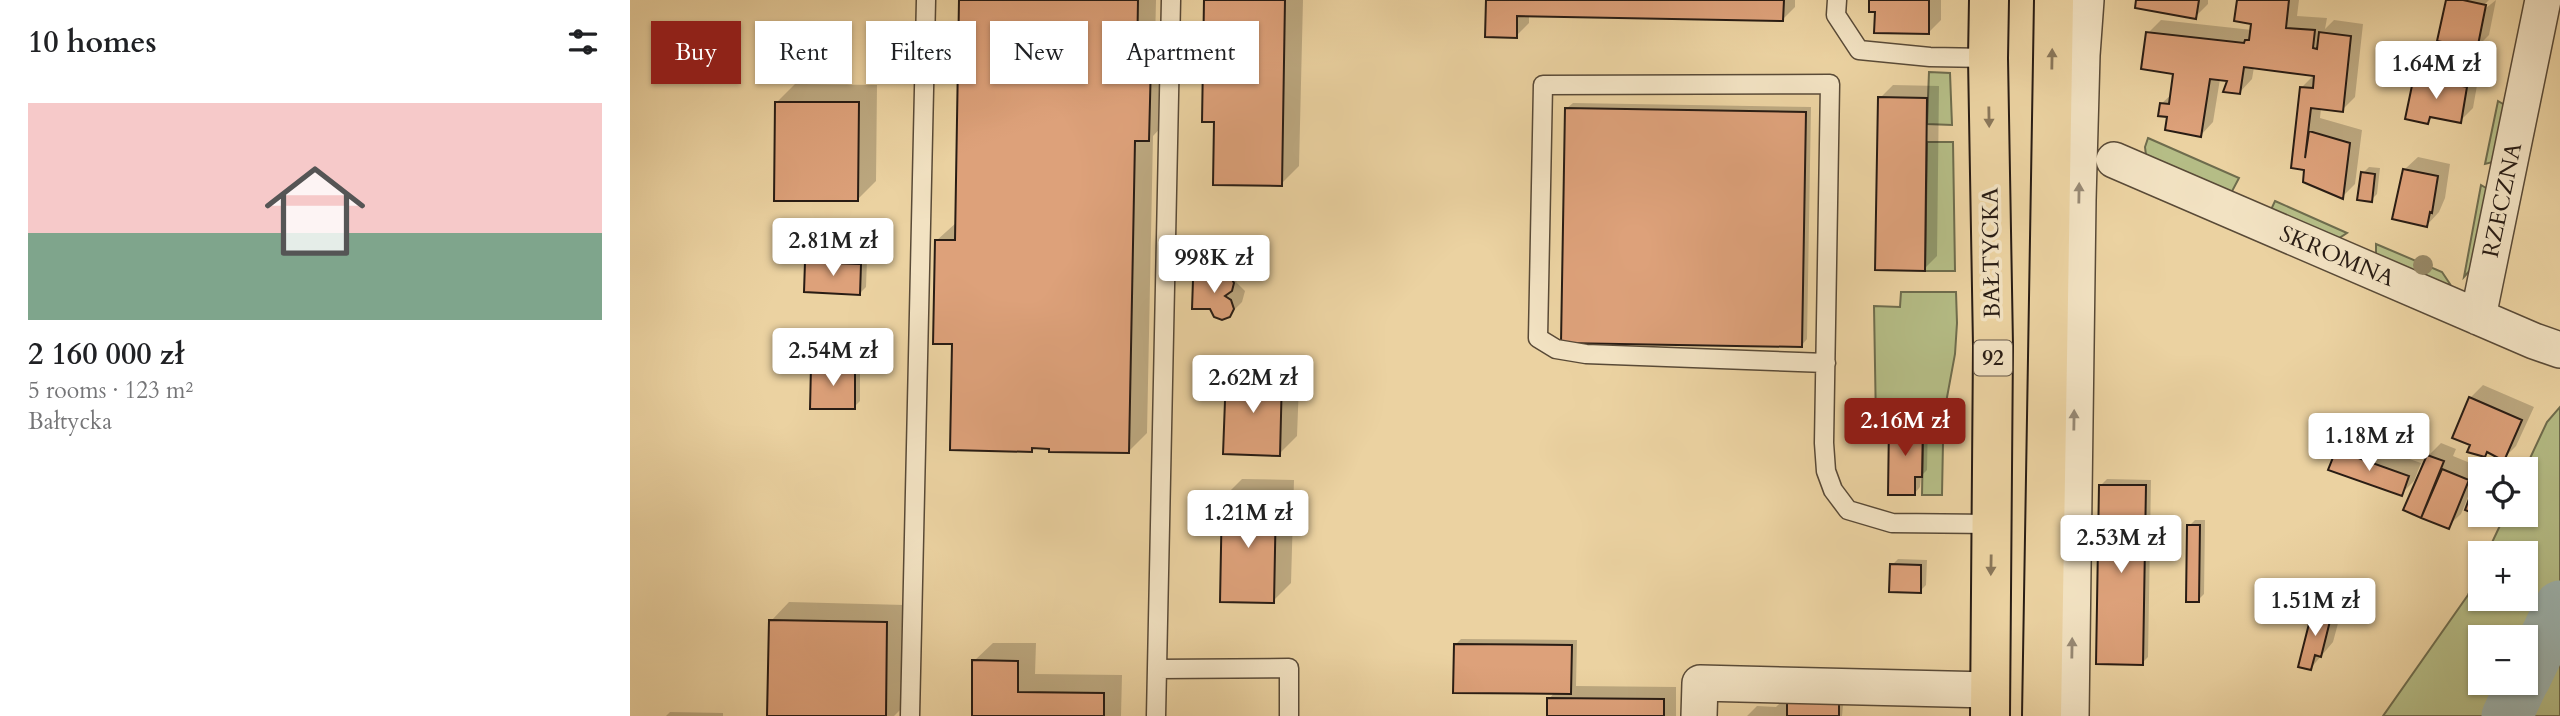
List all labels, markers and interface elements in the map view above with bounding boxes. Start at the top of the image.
chip: Buy [651,21,741,84]
chip: Rent [755,21,852,84]
chip: Filters [866,21,976,84]
chip: New [990,21,1088,84]
chip: Apartment [1102,21,1259,84]
text: 10 homes [28,22,157,63]
icon: filters [564,23,602,61]
pin: 1.64M zł [2364,42,2508,101]
one-way arrow [2047,48,2058,70]
text: 1.64M zł [2391,48,2481,79]
one-way arrow [1983,106,1995,128]
street label: RZECZNA [2475,139,2529,260]
icon: home [252,148,378,274]
one-way arrow [2073,182,2084,204]
street label: BAŁTYCKA [1974,187,2008,319]
pin: 2.81M zł [761,218,905,278]
street label: SKROMNA [2275,218,2400,294]
text: 2.81M zł [788,225,878,256]
pin: 998K zł [1149,236,1279,295]
text: 998K zł [1175,242,1253,273]
pin: 2.54M zł [761,328,905,388]
text: 2 160 000 zł [28,334,184,375]
text: 2.54M zł [788,335,878,366]
road number: 92 [1974,340,2012,376]
pin: 2.62M zł [1181,356,1325,415]
text: 2.62M zł [1208,362,1298,393]
text: 5 rooms · 123 m² [28,375,193,406]
pin: 2.16M zł [1833,398,1977,458]
text: 2.16M zł [1860,405,1950,436]
text: Bałtycka [28,406,112,437]
one-way arrow [2069,409,2080,431]
pin: 1.18M zł [2297,414,2441,473]
text: 1.18M zł [2324,420,2414,451]
map controls [2468,457,2538,695]
button: locate [2468,457,2538,527]
pin: 1.21M zł [1176,490,1320,550]
text: 1.21M zł [1203,497,1293,528]
pin: 2.53M zł [2049,516,2193,575]
text: 2.53M zł [2076,522,2166,553]
button: + [2468,541,2538,611]
one-way arrow [1985,554,1997,576]
pin: 1.51M zł [2243,578,2387,638]
text: 1.51M zł [2270,585,2360,616]
button: − [2468,625,2538,695]
one-way arrow [2066,637,2078,659]

